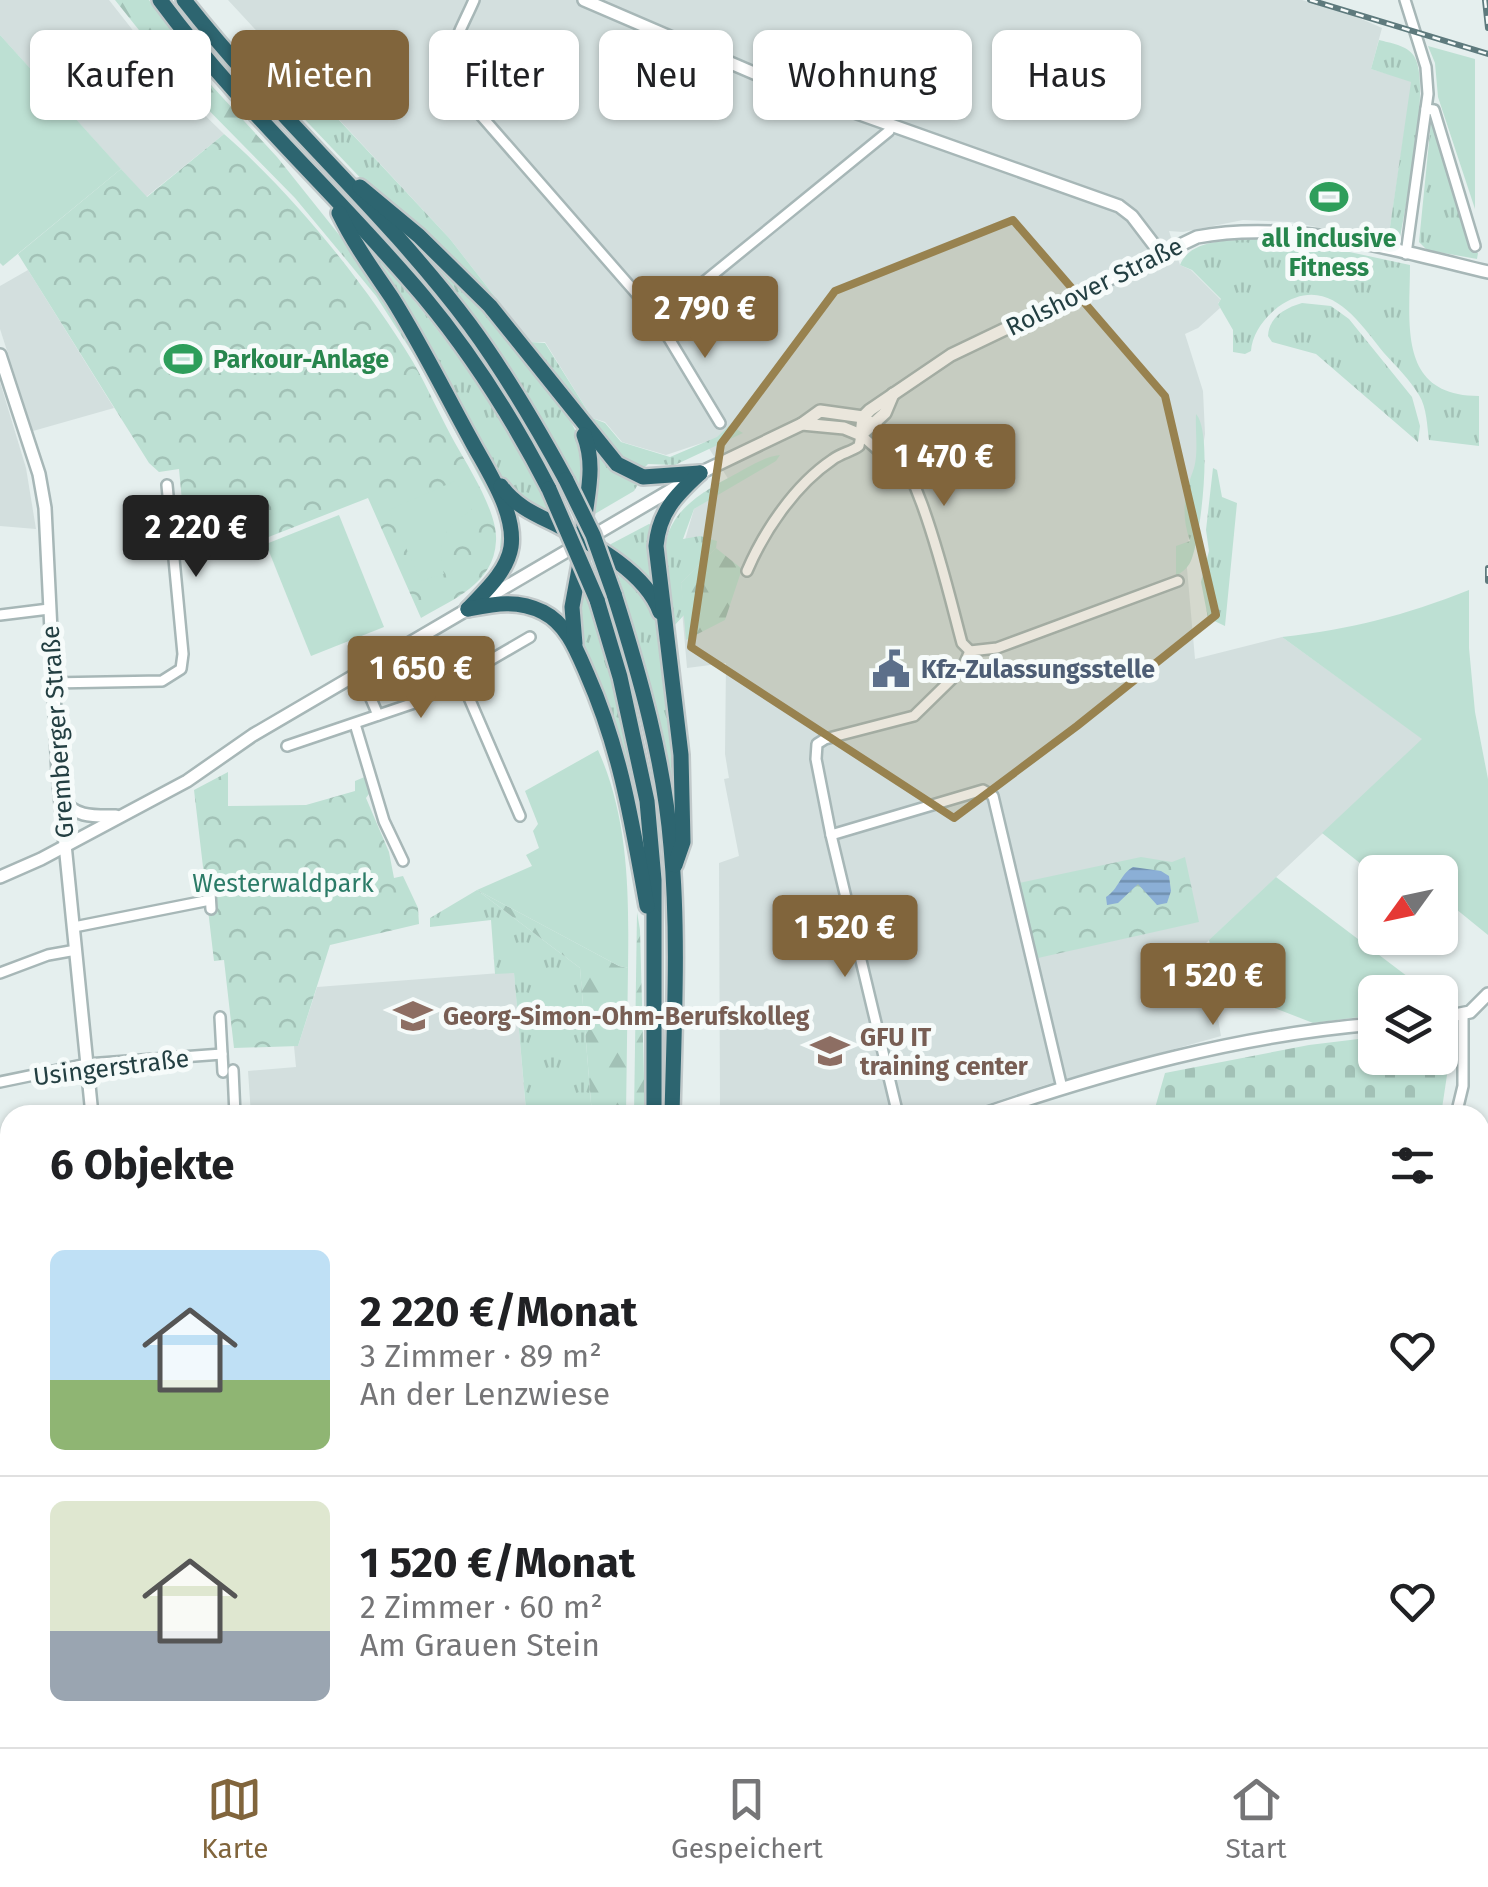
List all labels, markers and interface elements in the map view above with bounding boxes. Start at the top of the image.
chip: Kaufen [30,30,211,120]
chip: Mieten [231,30,409,120]
chip: Filter [429,30,579,120]
chip: Neu [599,30,733,120]
chip: Wohnung [753,30,972,120]
chip: Haus [992,30,1141,120]
sports icon: all inclusive Fitness [1308,176,1350,218]
place label: all inclusive Fitness [1262,224,1397,283]
street label: Rolshover Straße [1001,231,1188,343]
pin: 2 790 € [613,276,797,361]
text: 2 790 € [654,289,756,327]
sports icon: Parkour-Anlage [162,338,204,380]
place label: Parkour-Anlage [213,345,389,375]
pin: 1 470 € [852,424,1036,509]
text: 1 470 € [894,437,994,475]
pin: 2 220 € [104,495,288,580]
text: 2 220 € [145,508,247,546]
street label: Gremberger Straße [36,624,80,839]
pin: 1 650 € [329,636,513,721]
public building icon: Kfz-Zulassungsstelle [870,648,912,690]
text: 1 650 € [370,649,472,687]
place label: Kfz-Zulassungsstelle [921,655,1155,685]
north arrow [1358,855,1458,955]
map controls [1358,855,1458,1075]
park label: Westerwaldpark [192,869,374,899]
pin: 1 520 € [753,895,937,980]
text: 1 520 € [795,908,895,946]
pin: 1 520 € [1121,943,1305,1028]
text: 1 520 € [1163,956,1263,994]
button: layers [1358,975,1458,1075]
school or university icon: Georg-Simon-Ohm-Berufskolleg [392,995,434,1037]
place label: Georg-Simon-Ohm-Berufskolleg [443,1002,810,1032]
place label: GFU IT training center [860,1023,1029,1082]
school or university icon: GFU IT training center [809,1030,851,1072]
street label: Usingerstraße [31,1044,191,1092]
icon: filters [1385,1138,1440,1193]
text: 6 Objekte [50,1140,235,1190]
text: 2 220 €/Monat [360,1287,637,1337]
icon: home [130,1290,250,1410]
icon: heart [1385,1323,1440,1378]
text: 3 Zimmer · 89 m² [360,1337,602,1375]
text: An der Lenzwiese [360,1375,610,1413]
text: 1 520 €/Monat [360,1538,635,1588]
icon: home [130,1541,250,1661]
icon: heart [1385,1574,1440,1629]
text: 2 Zimmer · 60 m² [360,1588,603,1626]
text: Am Grauen Stein [360,1626,600,1664]
tab: Karte [201,1772,269,1865]
tab: Gespeichert [671,1772,823,1865]
tab: Start [1225,1772,1287,1865]

